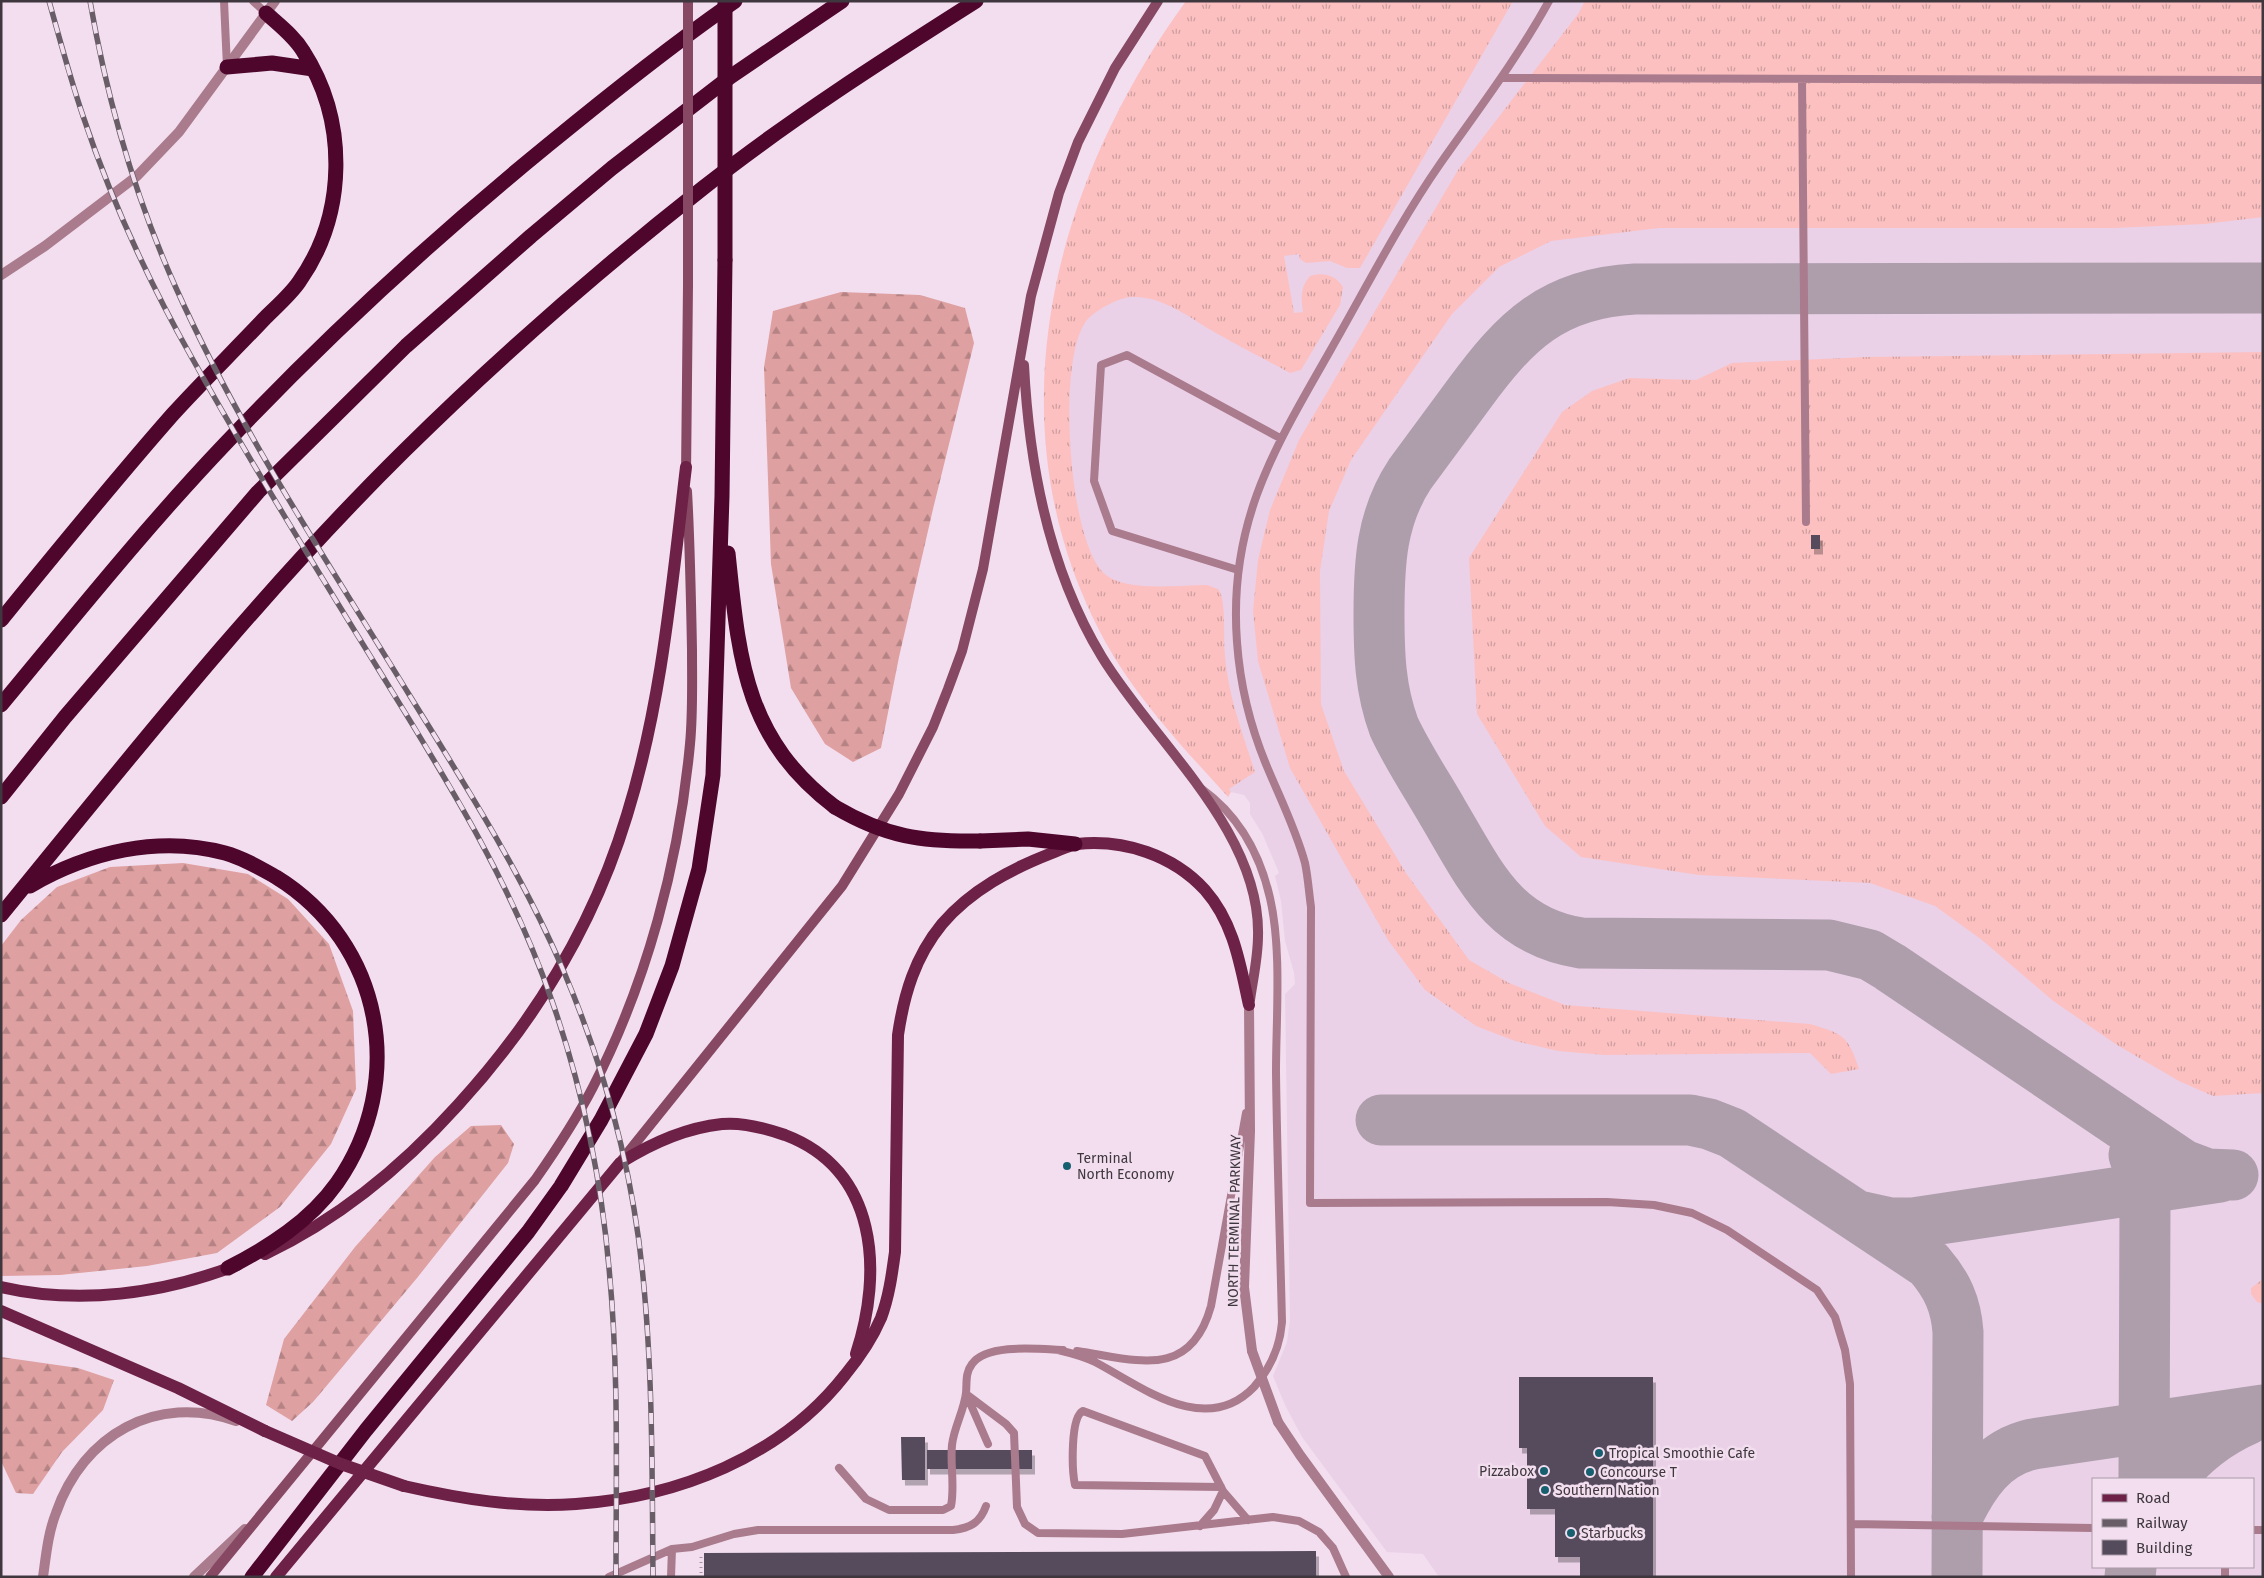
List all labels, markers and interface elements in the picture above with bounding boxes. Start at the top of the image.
street label: NORTH TERMINAL PARKWAY [1224,1134,1245,1308]
place label: Terminal North Economy [1077,1150,1174,1183]
marker: Terminal North Economy [1061,1160,1073,1172]
place label: Tropical Smoothie Cafe [1609,1445,1755,1462]
marker: Tropical Smoothie Cafe [1593,1447,1605,1459]
place label: Pizzabox [1479,1463,1534,1480]
place label: Concourse T [1600,1464,1678,1481]
marker: Pizzabox [1538,1465,1550,1477]
marker: Concourse T [1584,1466,1596,1478]
legend [2092,1478,2254,1568]
place label: Southern Nation [1555,1482,1660,1499]
marker: Southern Nation [1539,1484,1551,1496]
text: Road [2136,1489,2171,1507]
text: Railway [2136,1514,2188,1532]
place label: Starbucks [1581,1525,1644,1542]
marker: Starbucks [1565,1527,1577,1539]
text: Building [2136,1539,2192,1557]

